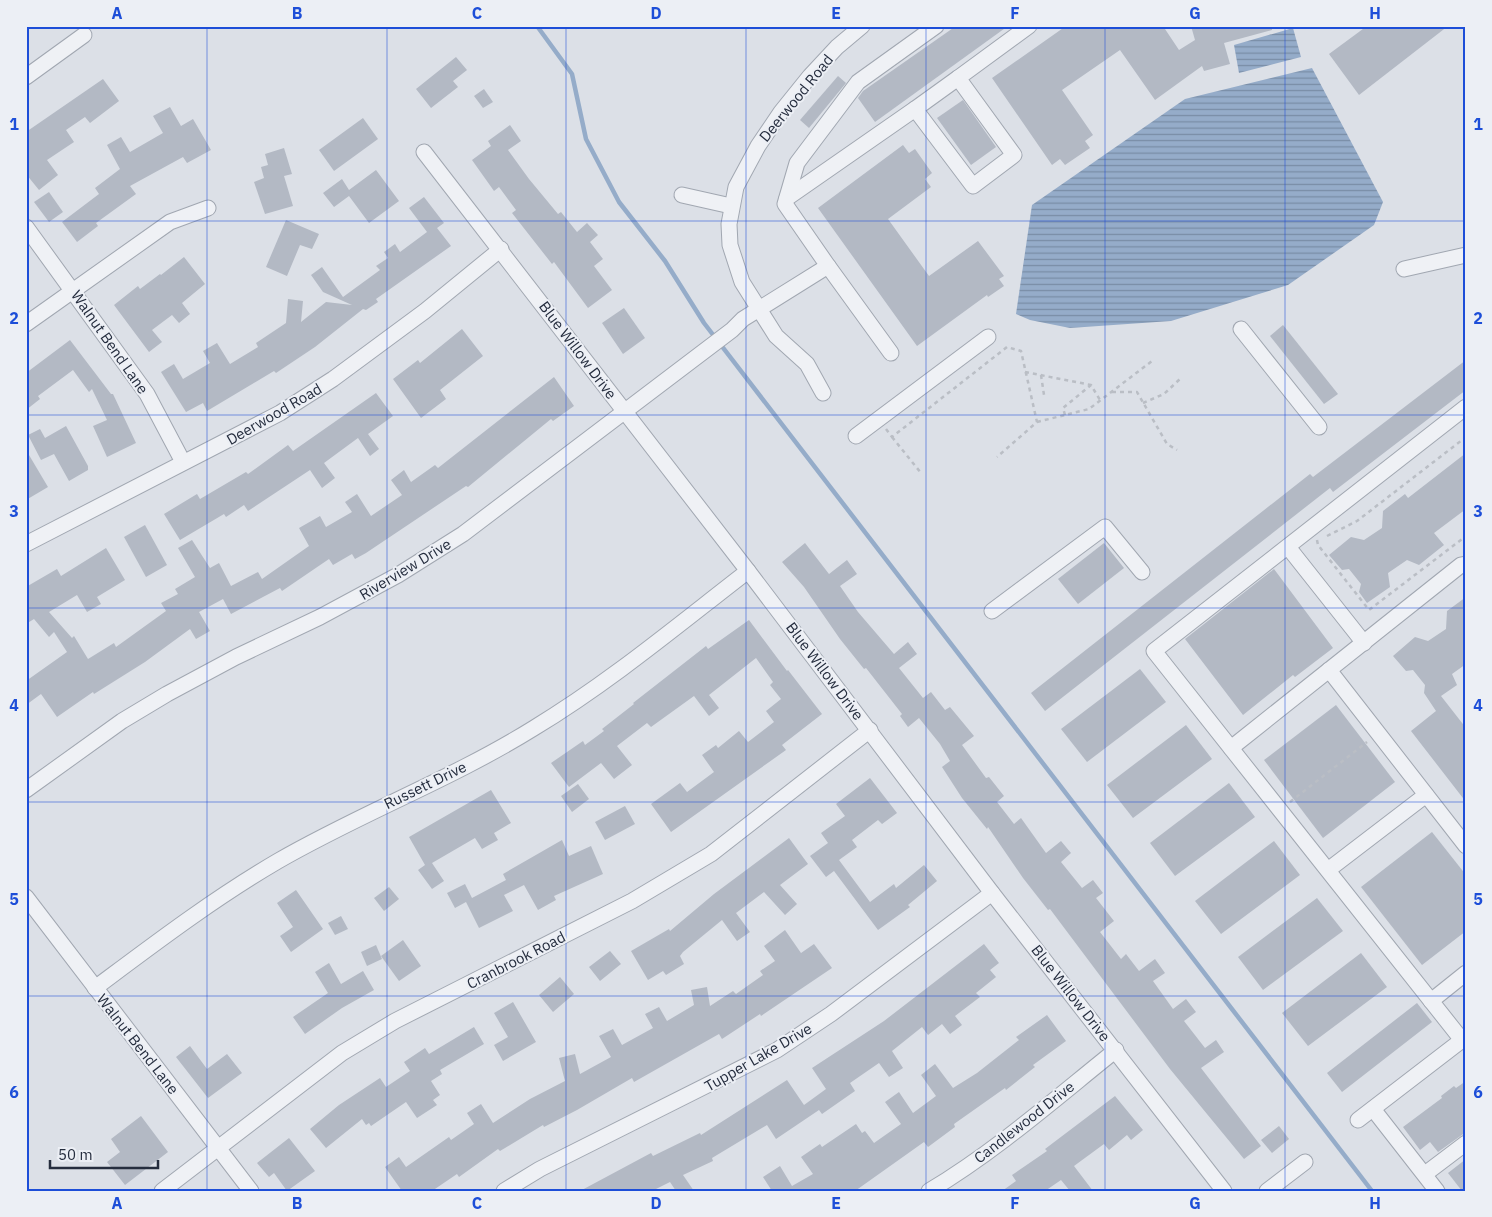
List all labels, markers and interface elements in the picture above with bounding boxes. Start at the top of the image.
text: A [112,3,123,23]
text: B [292,3,303,23]
text: C [472,3,482,23]
text: D [650,3,662,23]
text: E [831,3,841,23]
text: F [1010,3,1020,23]
text: G [1189,3,1201,23]
text: H [1369,3,1381,23]
street label: Deerwood Road [755,50,837,146]
text: 1 [9,114,19,134]
text: 1 [1473,114,1483,134]
street label: Walnut Bend Lane [67,286,153,398]
street label: Blue Willow Drive [535,297,621,403]
text: 2 [9,308,19,328]
text: 2 [1473,308,1483,328]
street label: Deerwood Road [223,379,325,449]
text: 3 [9,501,19,521]
text: 3 [1473,501,1483,521]
street label: Riverview Drive [356,534,454,604]
street label: Blue Willow Drive [782,618,868,724]
text: 4 [9,695,19,715]
text: 4 [1473,695,1483,715]
street label: Russett Drive [381,757,469,813]
text: 5 [9,889,19,909]
text: 5 [1473,889,1483,909]
street label: Cranbrook Road [464,927,568,993]
street label: Blue Willow Drive [1027,941,1115,1045]
street label: Walnut Bend Lane [93,990,183,1098]
street label: Tupper Lake Drive [701,1019,815,1095]
street label: Candlewood Drive [970,1077,1078,1167]
text: 6 [9,1082,19,1102]
text: 6 [1473,1082,1483,1102]
scale bar [50,1137,158,1169]
text: 50 m [58,1145,93,1164]
text: A [112,1193,123,1213]
text: B [292,1193,303,1213]
text: C [472,1193,482,1213]
text: D [650,1193,662,1213]
text: E [831,1193,841,1213]
text: F [1010,1193,1020,1213]
text: G [1189,1193,1201,1213]
text: H [1369,1193,1381,1213]

